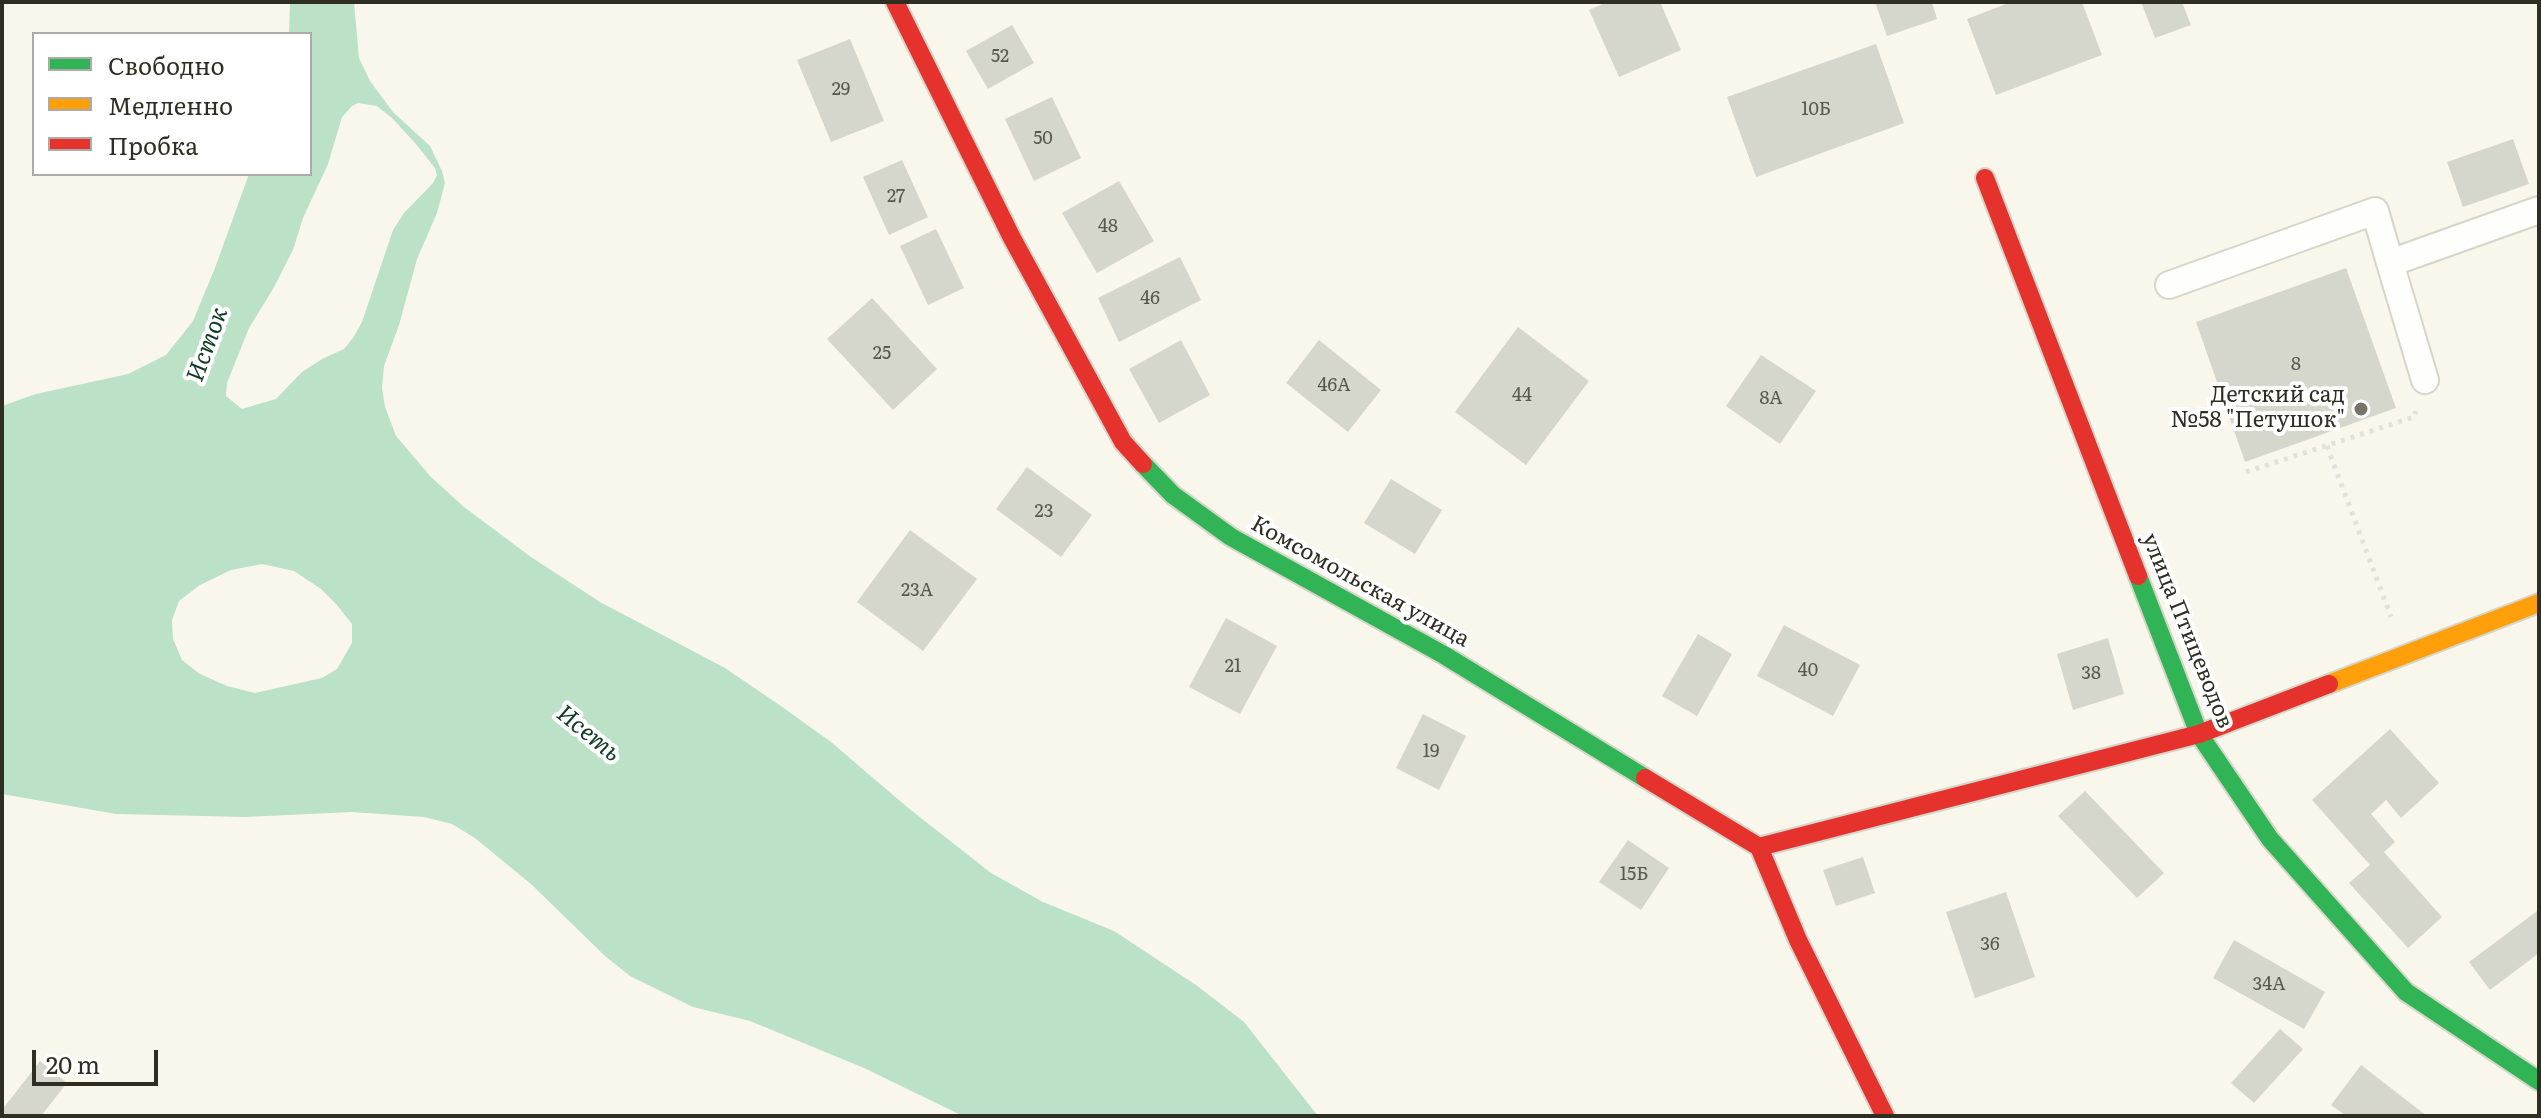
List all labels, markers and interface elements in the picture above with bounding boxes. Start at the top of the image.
legend [32,32,312,176]
house number: 52 [991,46,1009,68]
text: Свободно [108,47,225,82]
house number: 29 [832,79,850,101]
text: Медленно [108,87,233,122]
house number: 10Б [1801,99,1831,121]
text: Пробка [108,127,198,162]
house number: 50 [1033,128,1053,150]
house number: 27 [887,186,905,208]
house number: 48 [1098,216,1118,238]
house number: 46 [1140,288,1160,310]
water label: Исток [181,304,235,386]
house number: 25 [873,343,891,365]
house number: 8 [2291,354,2301,376]
house number: 46А [1318,375,1350,397]
place label: Детский сад №58 "Петушок" [2171,383,2345,434]
house number: 44 [1512,385,1532,407]
house number: 8А [1759,388,1783,410]
marker: Детский сад №58 "Петушок" [2352,400,2370,418]
house number: 23 [1035,501,1053,523]
street label: Комсомольская улица [1246,511,1474,653]
street label: улица Птицеводов [2136,530,2238,732]
house number: 23А [901,580,933,602]
house number: 21 [1225,656,1241,678]
house number: 40 [1798,660,1818,682]
house number: 38 [2081,663,2101,685]
water label: Исеть [550,700,626,768]
house number: 19 [1423,741,1439,763]
house number: 15Б [1620,864,1648,886]
house number: 36 [1980,934,2000,956]
house number: 34А [2253,974,2285,996]
scale bar [36,1034,162,1084]
text: 20 m [46,1046,100,1081]

